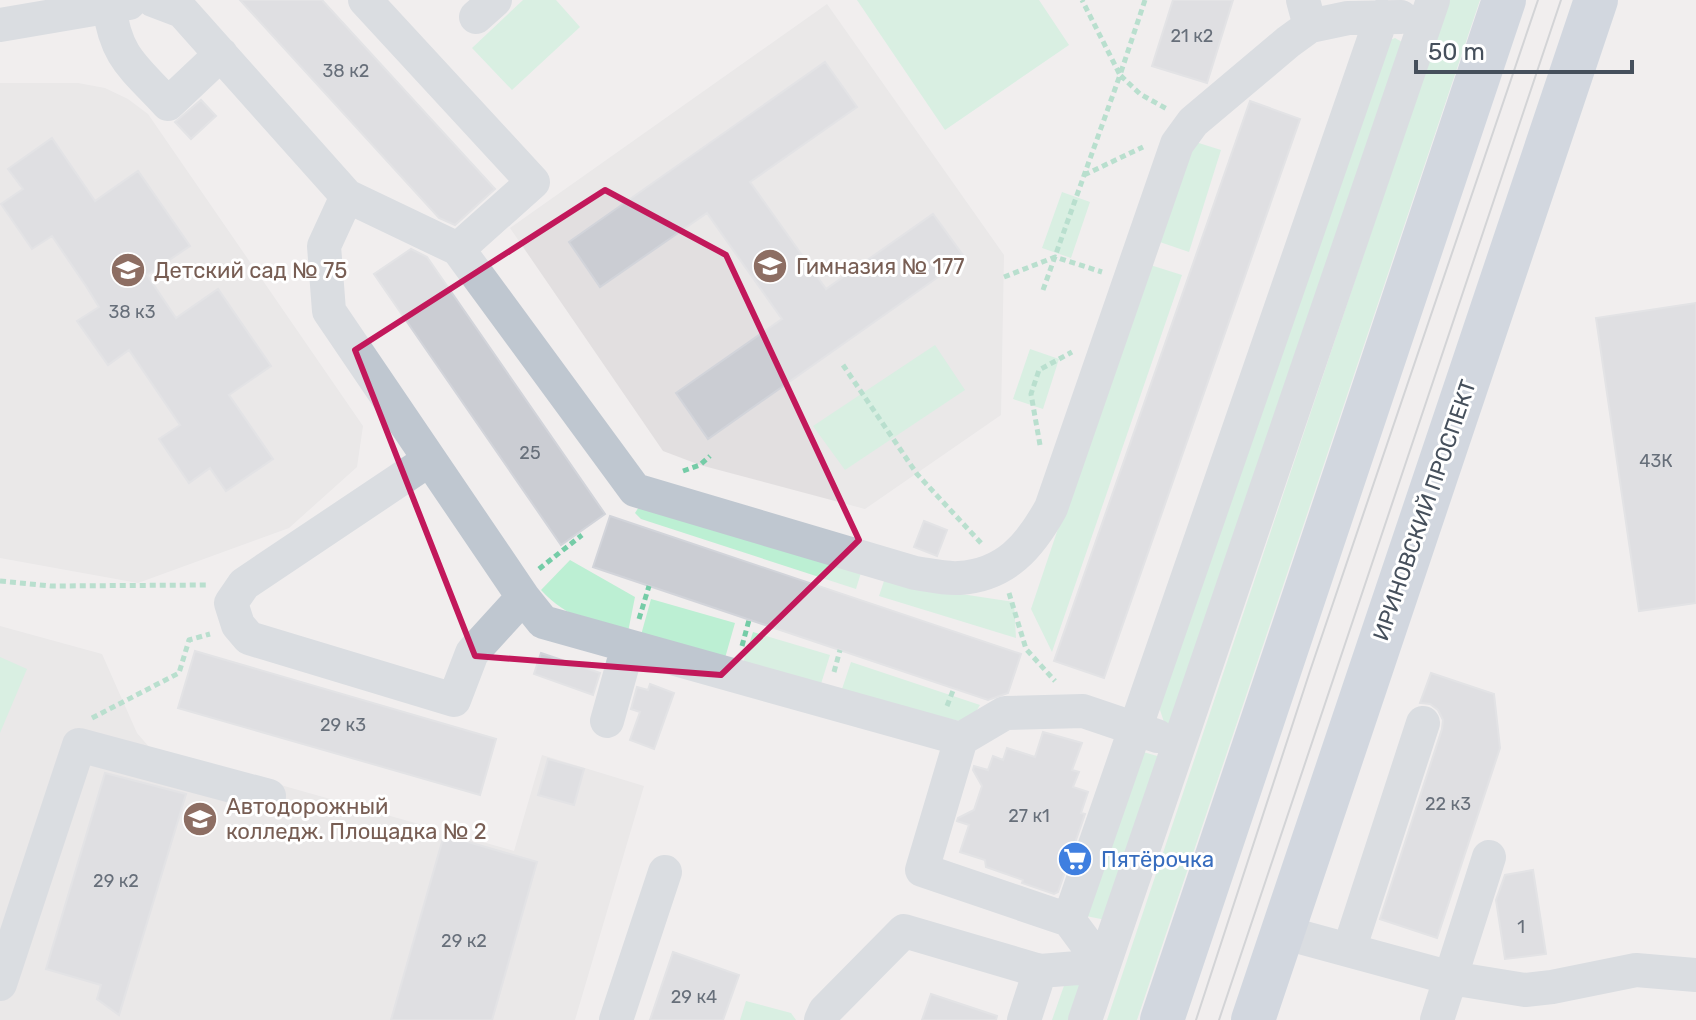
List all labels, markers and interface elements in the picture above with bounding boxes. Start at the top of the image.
scale bar [1416,24,1632,74]
house number: 21 к2 [1171,25,1213,47]
text: 50 m [1428,38,1485,66]
house number: 38 к2 [323,60,369,82]
school or university icon: Гимназия № 177 [751,247,789,285]
school or university icon: Детский сад № 75 [109,251,147,289]
place label: Гимназия № 177 [796,253,964,280]
place label: Детский сад № 75 [154,257,347,284]
house number: 38 к3 [108,301,156,323]
street label: ИРИНОВСКИЙ ПРОСПЕКТ [1367,376,1482,644]
house number: 25 [519,442,541,464]
house number: 43К [1639,450,1673,472]
house number: 29 к3 [320,714,366,736]
place label: Автодорожный колледж. Площадка № 2 [226,793,487,845]
house number: 22 к3 [1425,793,1471,815]
school or university icon: Автодорожный колледж. Площадка № 2 [181,800,219,838]
house number: 27 к1 [1008,805,1050,827]
supermarket icon: Пятёрочка [1056,840,1094,878]
place label: Пятёрочка [1101,846,1214,873]
house number: 29 к2 [93,870,139,892]
house number: 1 [1517,916,1525,938]
house number: 29 к2 [441,930,487,952]
house number: 29 к4 [671,986,717,1008]

